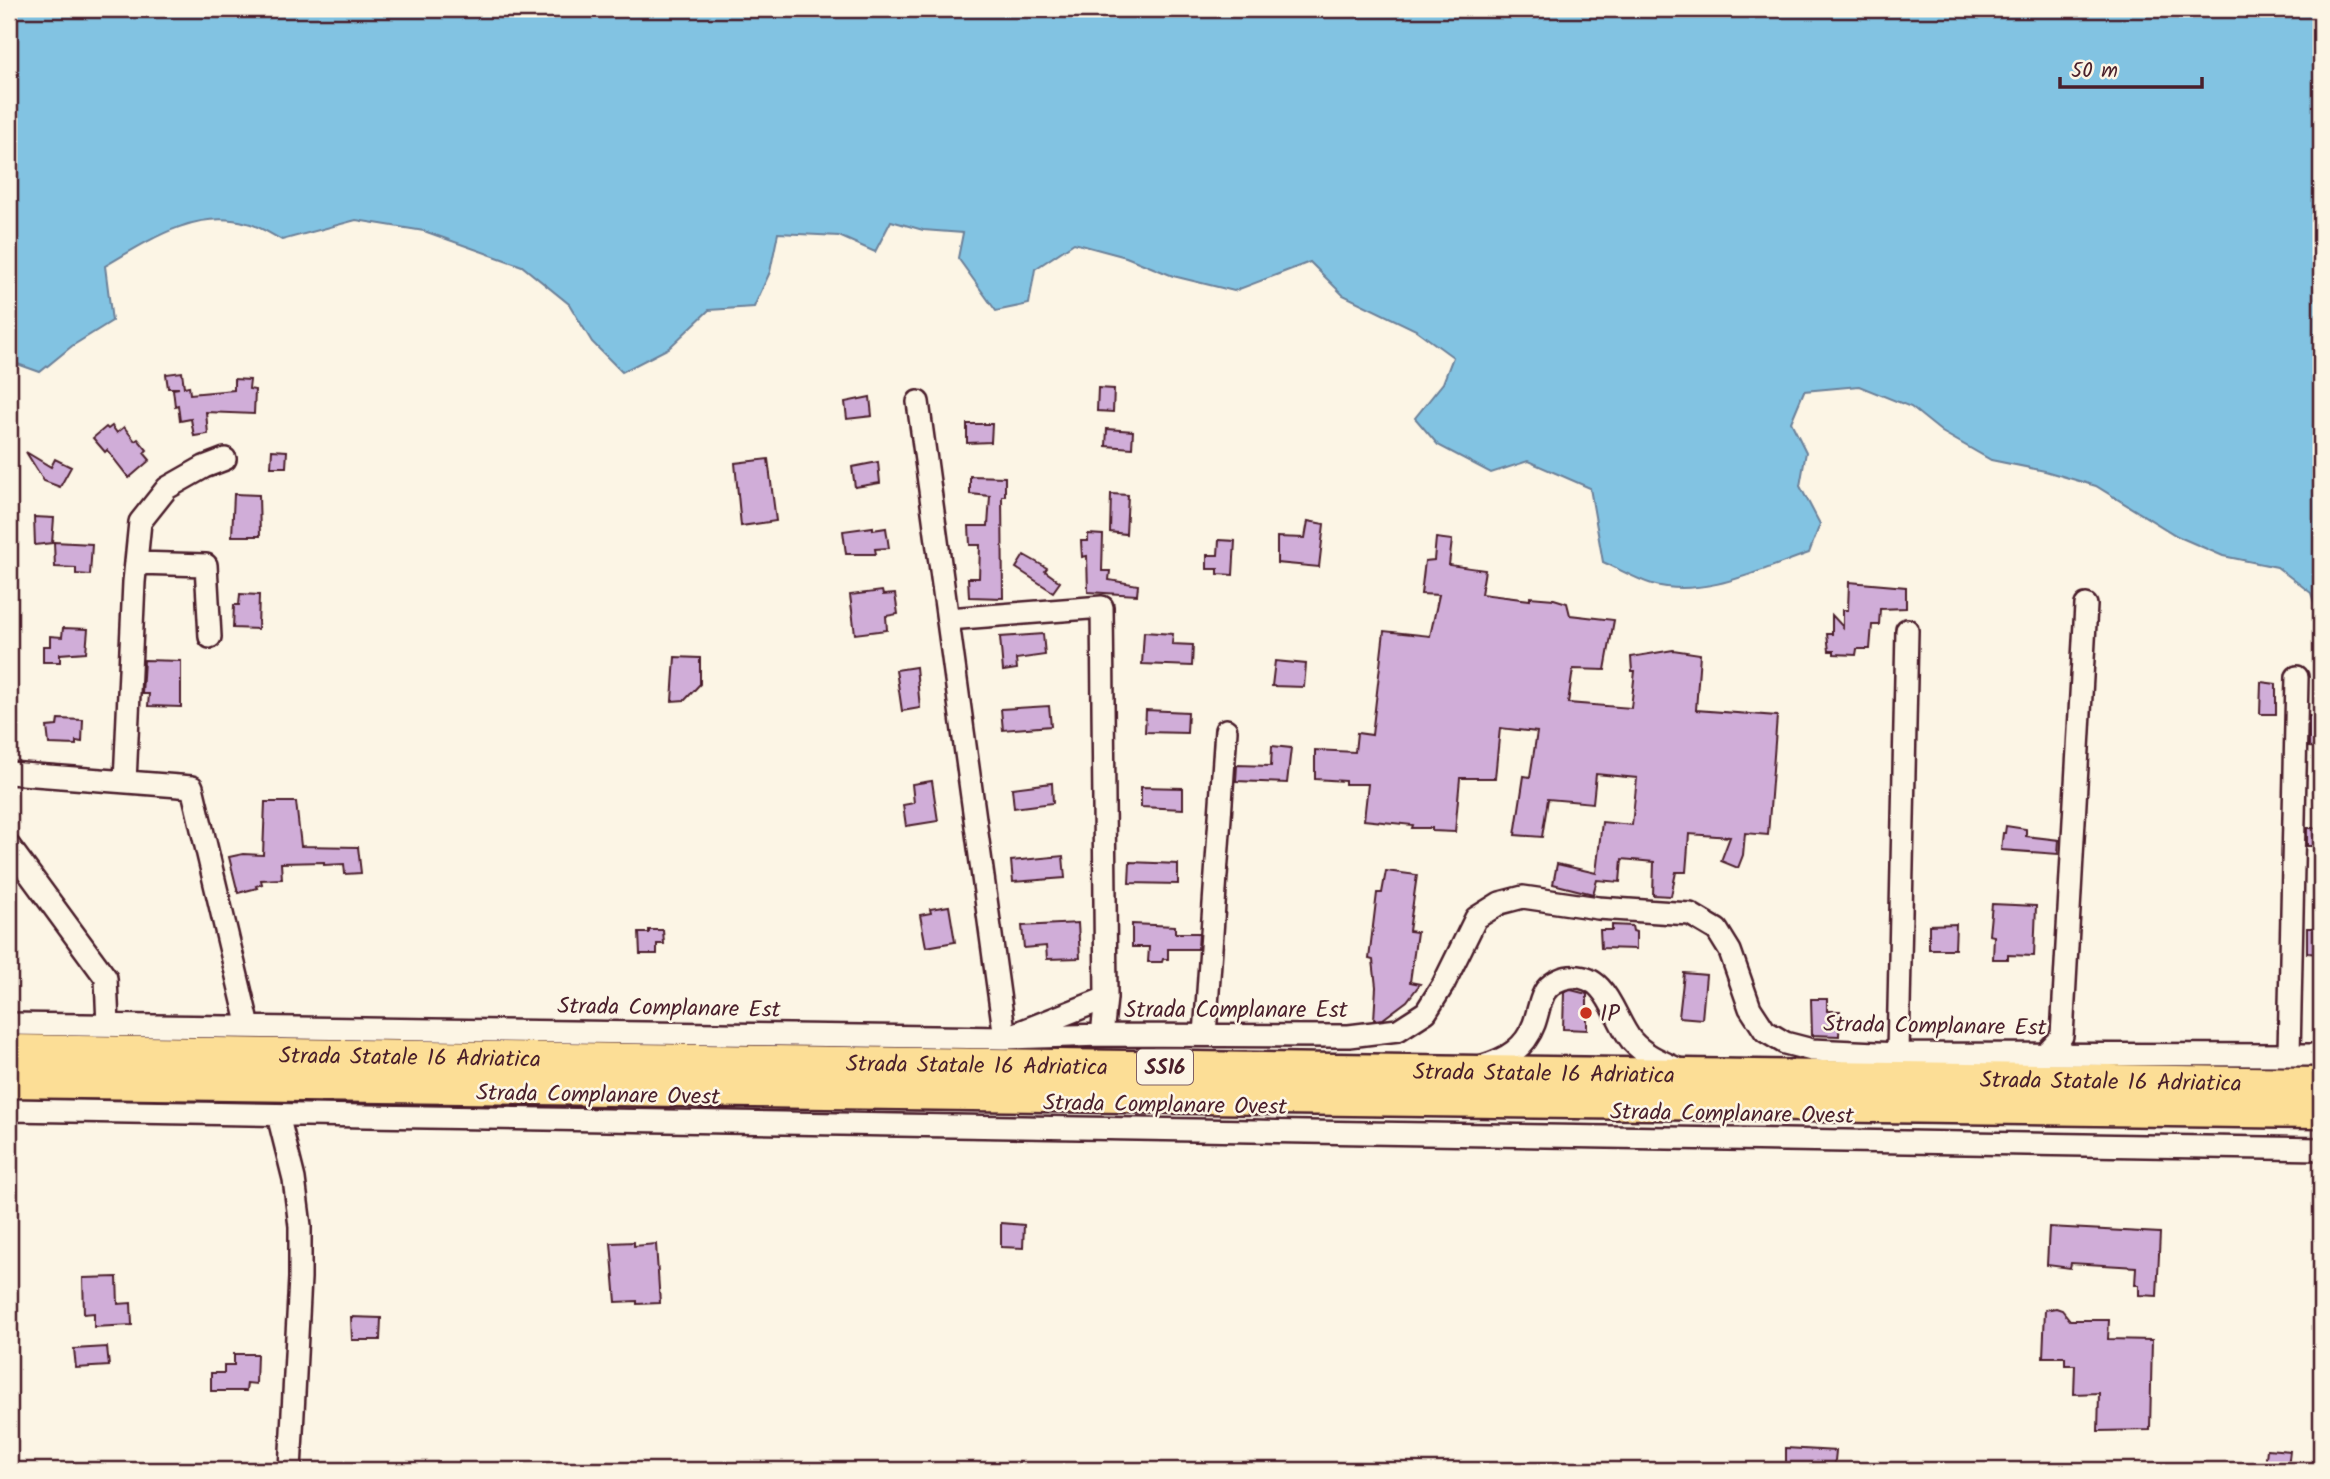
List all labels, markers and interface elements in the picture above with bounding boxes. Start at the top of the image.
scale bar [2060,46,2202,90]
text: 50 m [2071,55,2118,88]
street label: Strada Complanare Est [557,989,782,1029]
street label: Strada Complanare Est [1124,993,1349,1029]
place label: IP [1600,997,1620,1033]
marker: IP [1578,1005,1594,1021]
street label: Strada Complanare Est [1823,1007,2048,1047]
street label: Strada Statale 16 Adriatica [279,1039,541,1079]
street label: Strada Statale 16 Adriatica [846,1047,1108,1087]
road number: SS16 [1137,1050,1193,1084]
street label: Strada Statale 16 Adriatica [1413,1055,1675,1095]
street label: Strada Statale 16 Adriatica [1980,1063,2242,1103]
street label: Strada Complanare Ovest [476,1076,721,1116]
street label: Strada Complanare Ovest [1043,1086,1288,1126]
street label: Strada Complanare Ovest [1610,1095,1855,1135]

